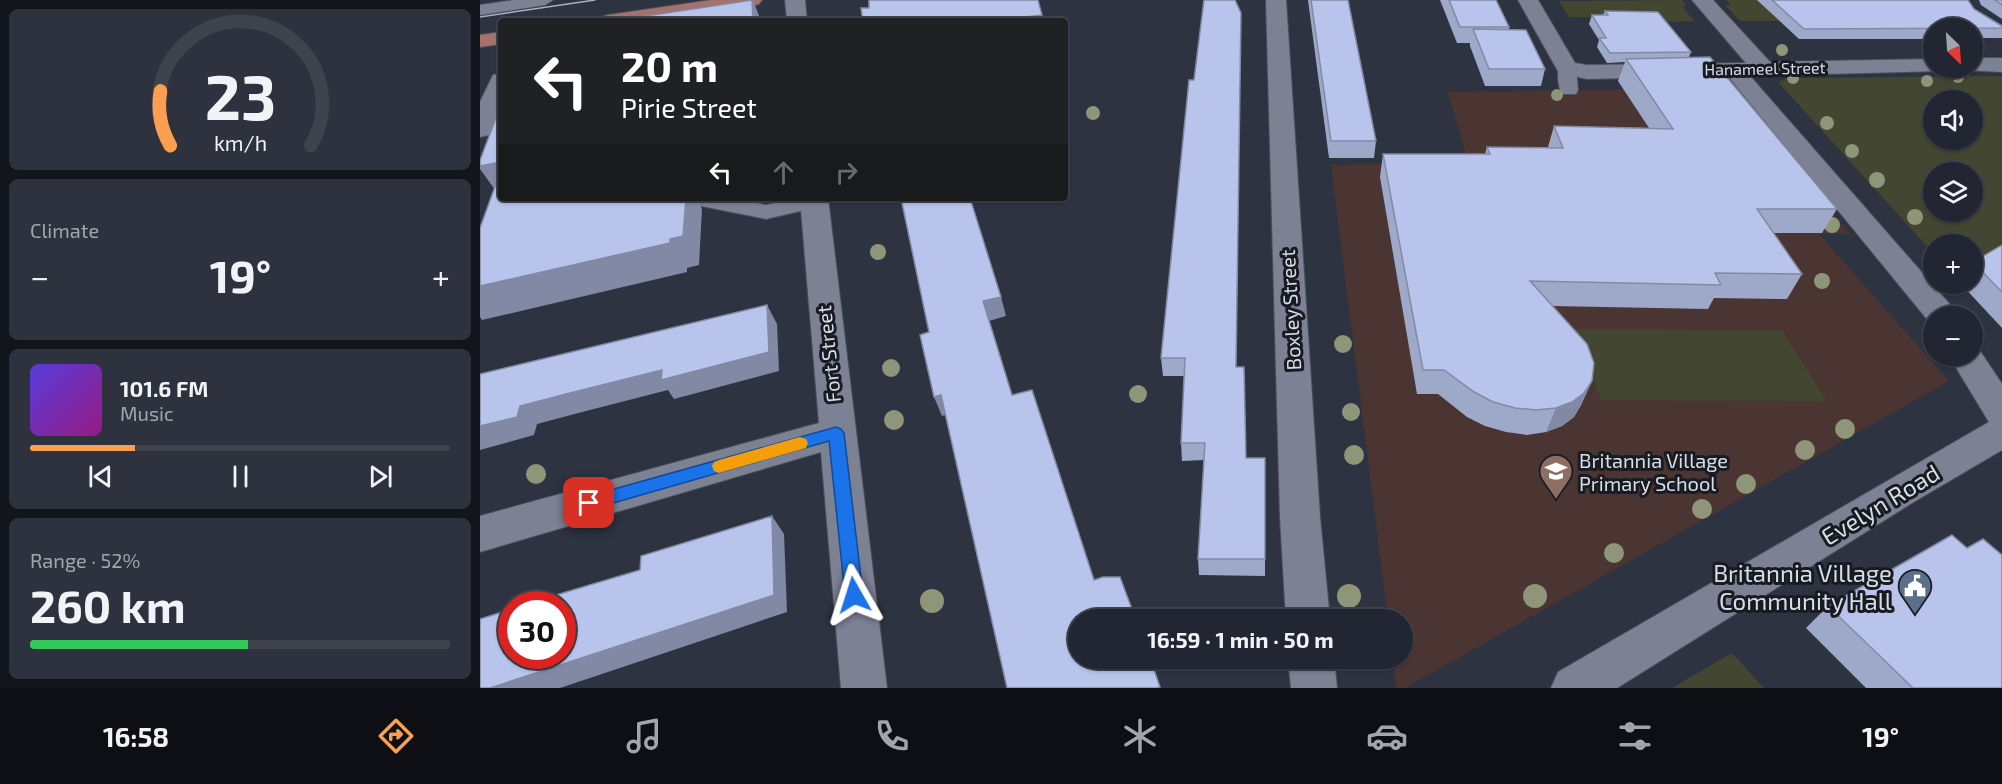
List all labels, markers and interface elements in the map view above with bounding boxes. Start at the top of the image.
north arrow [1923,18,1983,78]
map controls [1923,18,1983,366]
text: 20 m [621,40,718,90]
icon: left [522,42,600,120]
street label: Hanameel Street [1704,57,1826,79]
text: 23 [204,59,276,134]
button: sound [1923,90,1983,150]
text: Pirie Street [621,91,757,123]
text: km/h [213,131,267,156]
icon: left [704,156,737,189]
icon: ahead [767,156,800,189]
icon: right [830,156,863,189]
button: layers [1923,162,1983,222]
text: Climate [30,218,99,242]
button: + [1923,234,1983,294]
text: 19° [210,248,271,302]
street label: Boxley Street [1275,249,1305,371]
text: − [30,256,49,296]
text: + [432,256,450,296]
street label: Fort Street [811,304,845,404]
button: − [1923,306,1983,366]
text: 101.6 FM [120,375,208,401]
text: Music [120,401,174,425]
place label: Britannia Village Primary School [1579,448,1728,495]
school or university icon: Britannia Village Primary School [1538,453,1574,500]
street label: Evelyn Road [1816,457,1944,551]
icon: previous [84,460,117,493]
icon: pause [224,460,257,493]
icon: next [364,460,397,493]
pin [563,477,614,528]
icon: arrive [572,486,605,519]
text: Range · 52% [30,548,140,572]
place label: Britannia Village Community Hall [1713,558,1892,615]
position arrow [822,563,886,627]
public building icon: Britannia Village Community Hall [1897,568,1933,615]
text: 260 km [30,578,186,632]
speed limit sign: 30 [498,591,576,669]
text: 16:59 · 1 min · 50 m [1147,626,1334,652]
icon: directions [375,715,417,757]
icon: music [623,715,665,757]
icon: phone [871,715,913,757]
icon: climate [1119,715,1161,757]
icon: car [1366,715,1408,757]
icon: filters [1614,715,1656,757]
text: 16:58 [103,720,169,752]
text: 19° [1862,720,1899,752]

